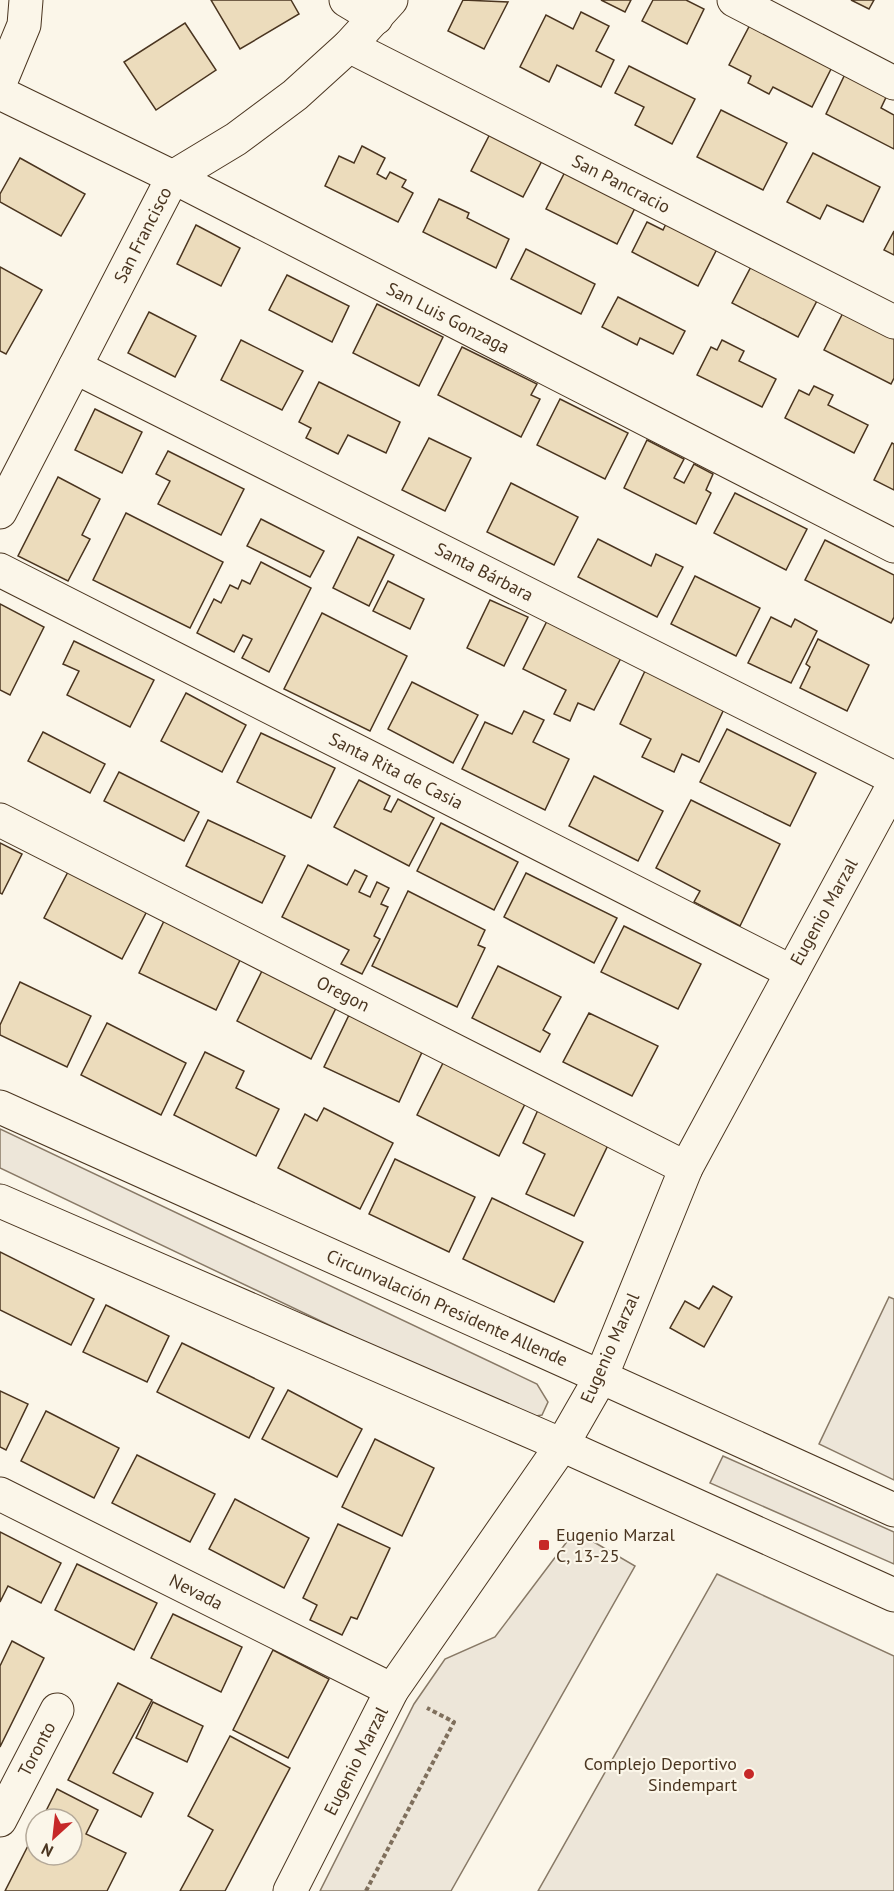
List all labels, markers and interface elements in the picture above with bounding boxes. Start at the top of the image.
street label: San Pancracio [568,149,674,218]
street label: San Francisco [108,183,177,287]
street label: San Luis Gonzaga [383,277,514,358]
street label: Santa Bárbara [431,537,537,606]
street label: Santa Rita de Casia [325,727,467,814]
street label: Eugenio Marzal [785,854,863,969]
street label: Oregon [313,970,374,1017]
street label: Circunvalación Presidente Allende [323,1244,571,1371]
street label: Eugenio Marzal [575,1288,645,1407]
place label: Eugenio Marzal C, 13-25 [556,1523,676,1567]
marker: Eugenio Marzal C, 13-25 [537,1538,551,1552]
street label: Nevada [166,1568,227,1615]
street label: Eugenio Marzal [318,1702,393,1819]
street label: Toronto [13,1718,60,1780]
place label: Complejo Deportivo Sindempart [584,1752,737,1796]
marker: Complejo Deportivo Sindempart [742,1767,756,1781]
north arrow [24,1807,84,1867]
text: N [38,1839,56,1862]

